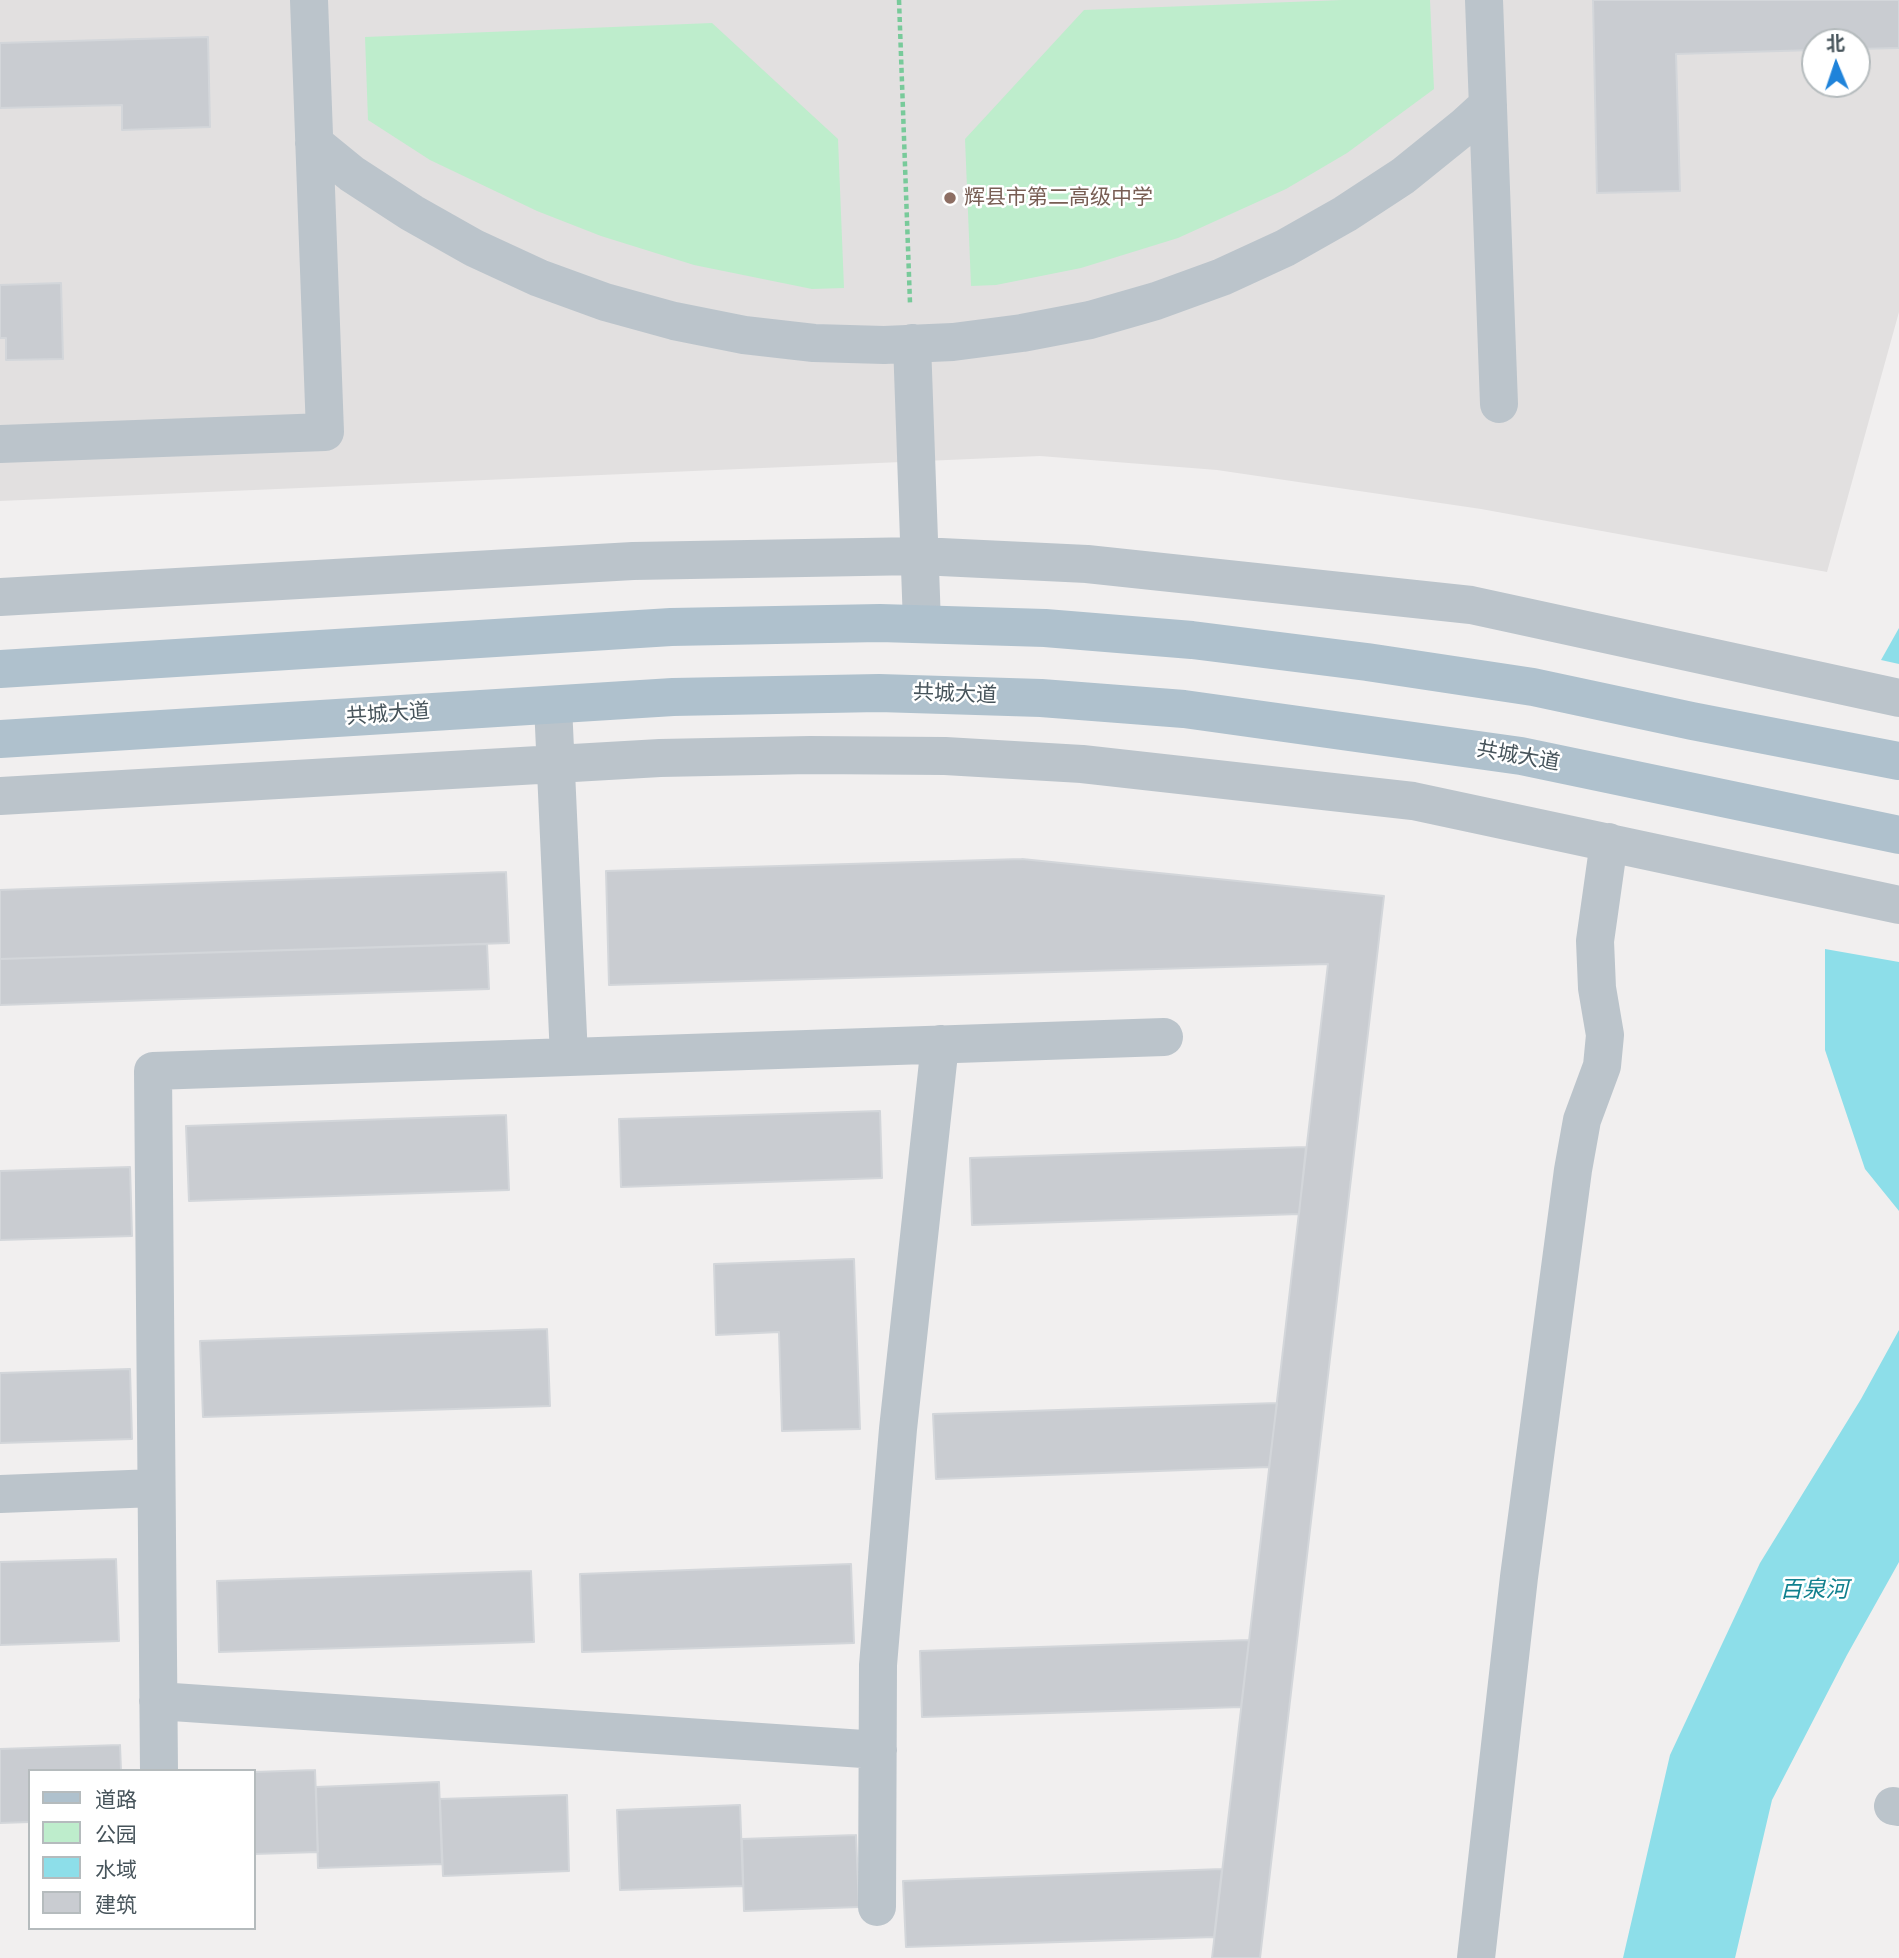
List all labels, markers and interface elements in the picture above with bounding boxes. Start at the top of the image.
north arrow [1801,28,1871,98]
text: 北 [1825,32,1845,56]
place label: 辉县市第二高级中学 [964,185,1153,211]
marker: 辉县市第二高级中学 [942,190,958,206]
street label: 共城大道 [913,681,997,709]
street label: 共城大道 [345,700,431,730]
street label: 共城大道 [1474,737,1562,777]
water label: 百泉河 [1780,1577,1848,1605]
legend [28,1769,256,1930]
text: 道路 [95,1787,137,1813]
text: 公园 [95,1822,137,1848]
text: 水域 [95,1857,137,1883]
text: 建筑 [95,1892,137,1918]

